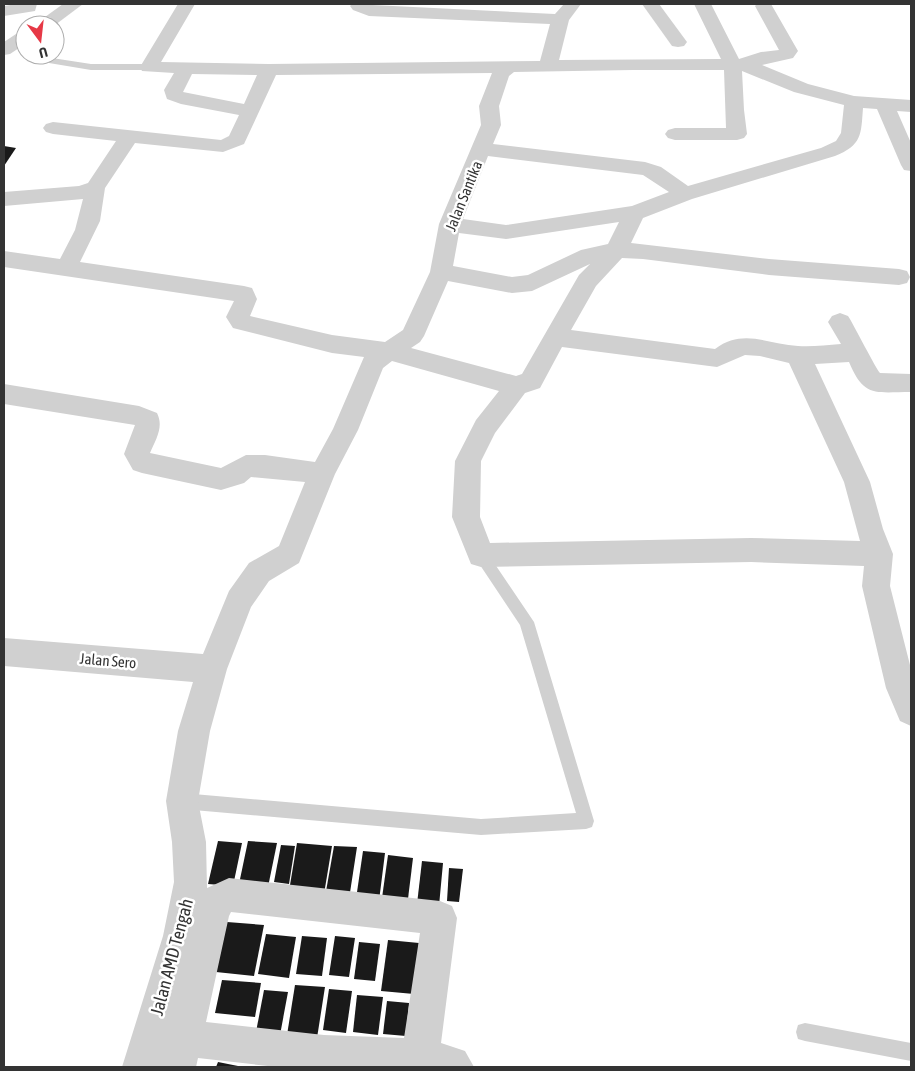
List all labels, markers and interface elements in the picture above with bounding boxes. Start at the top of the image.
north arrow [15,15,65,65]
text: U [37,44,49,61]
street label: Jalan Santika [442,158,485,233]
street label: Jalan Sero [79,650,137,671]
street label: Jalan AMD Tengah [146,896,197,1018]

